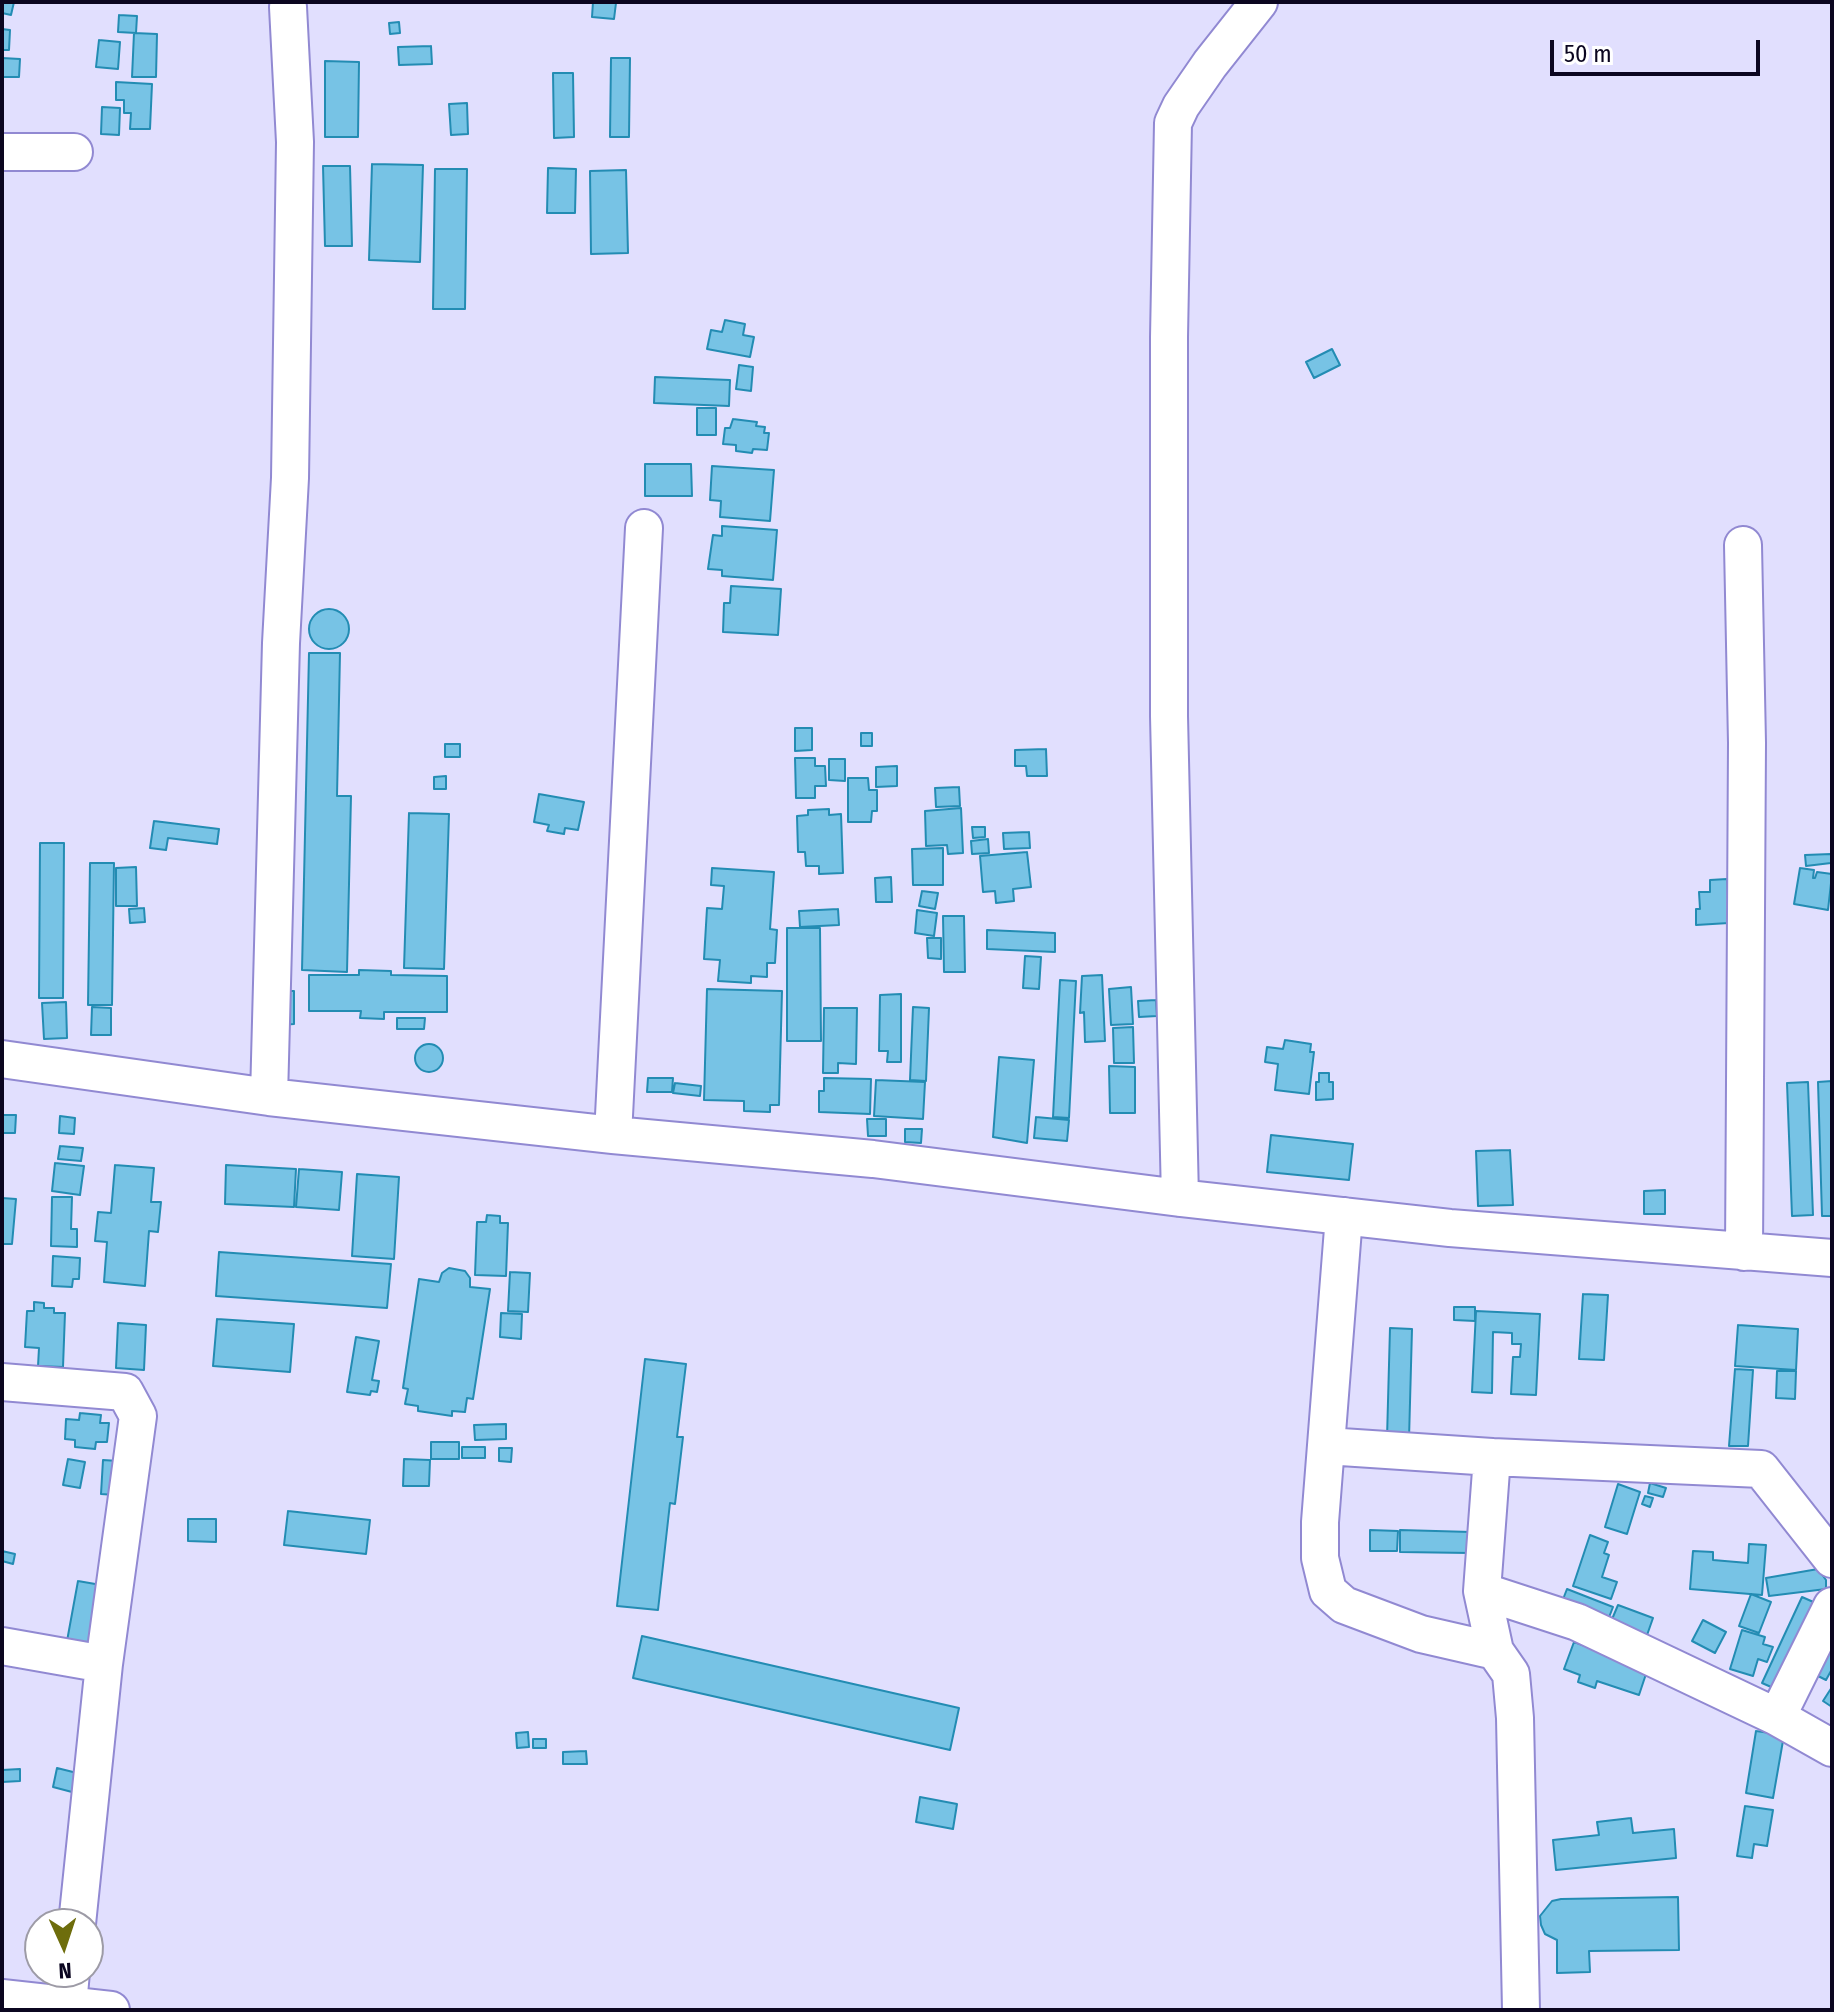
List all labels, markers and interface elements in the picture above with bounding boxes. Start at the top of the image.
scale bar [1554,24,1764,74]
text: 50 m [1564,40,1612,68]
north arrow [24,1908,104,1988]
text: N [58,1957,72,1984]

